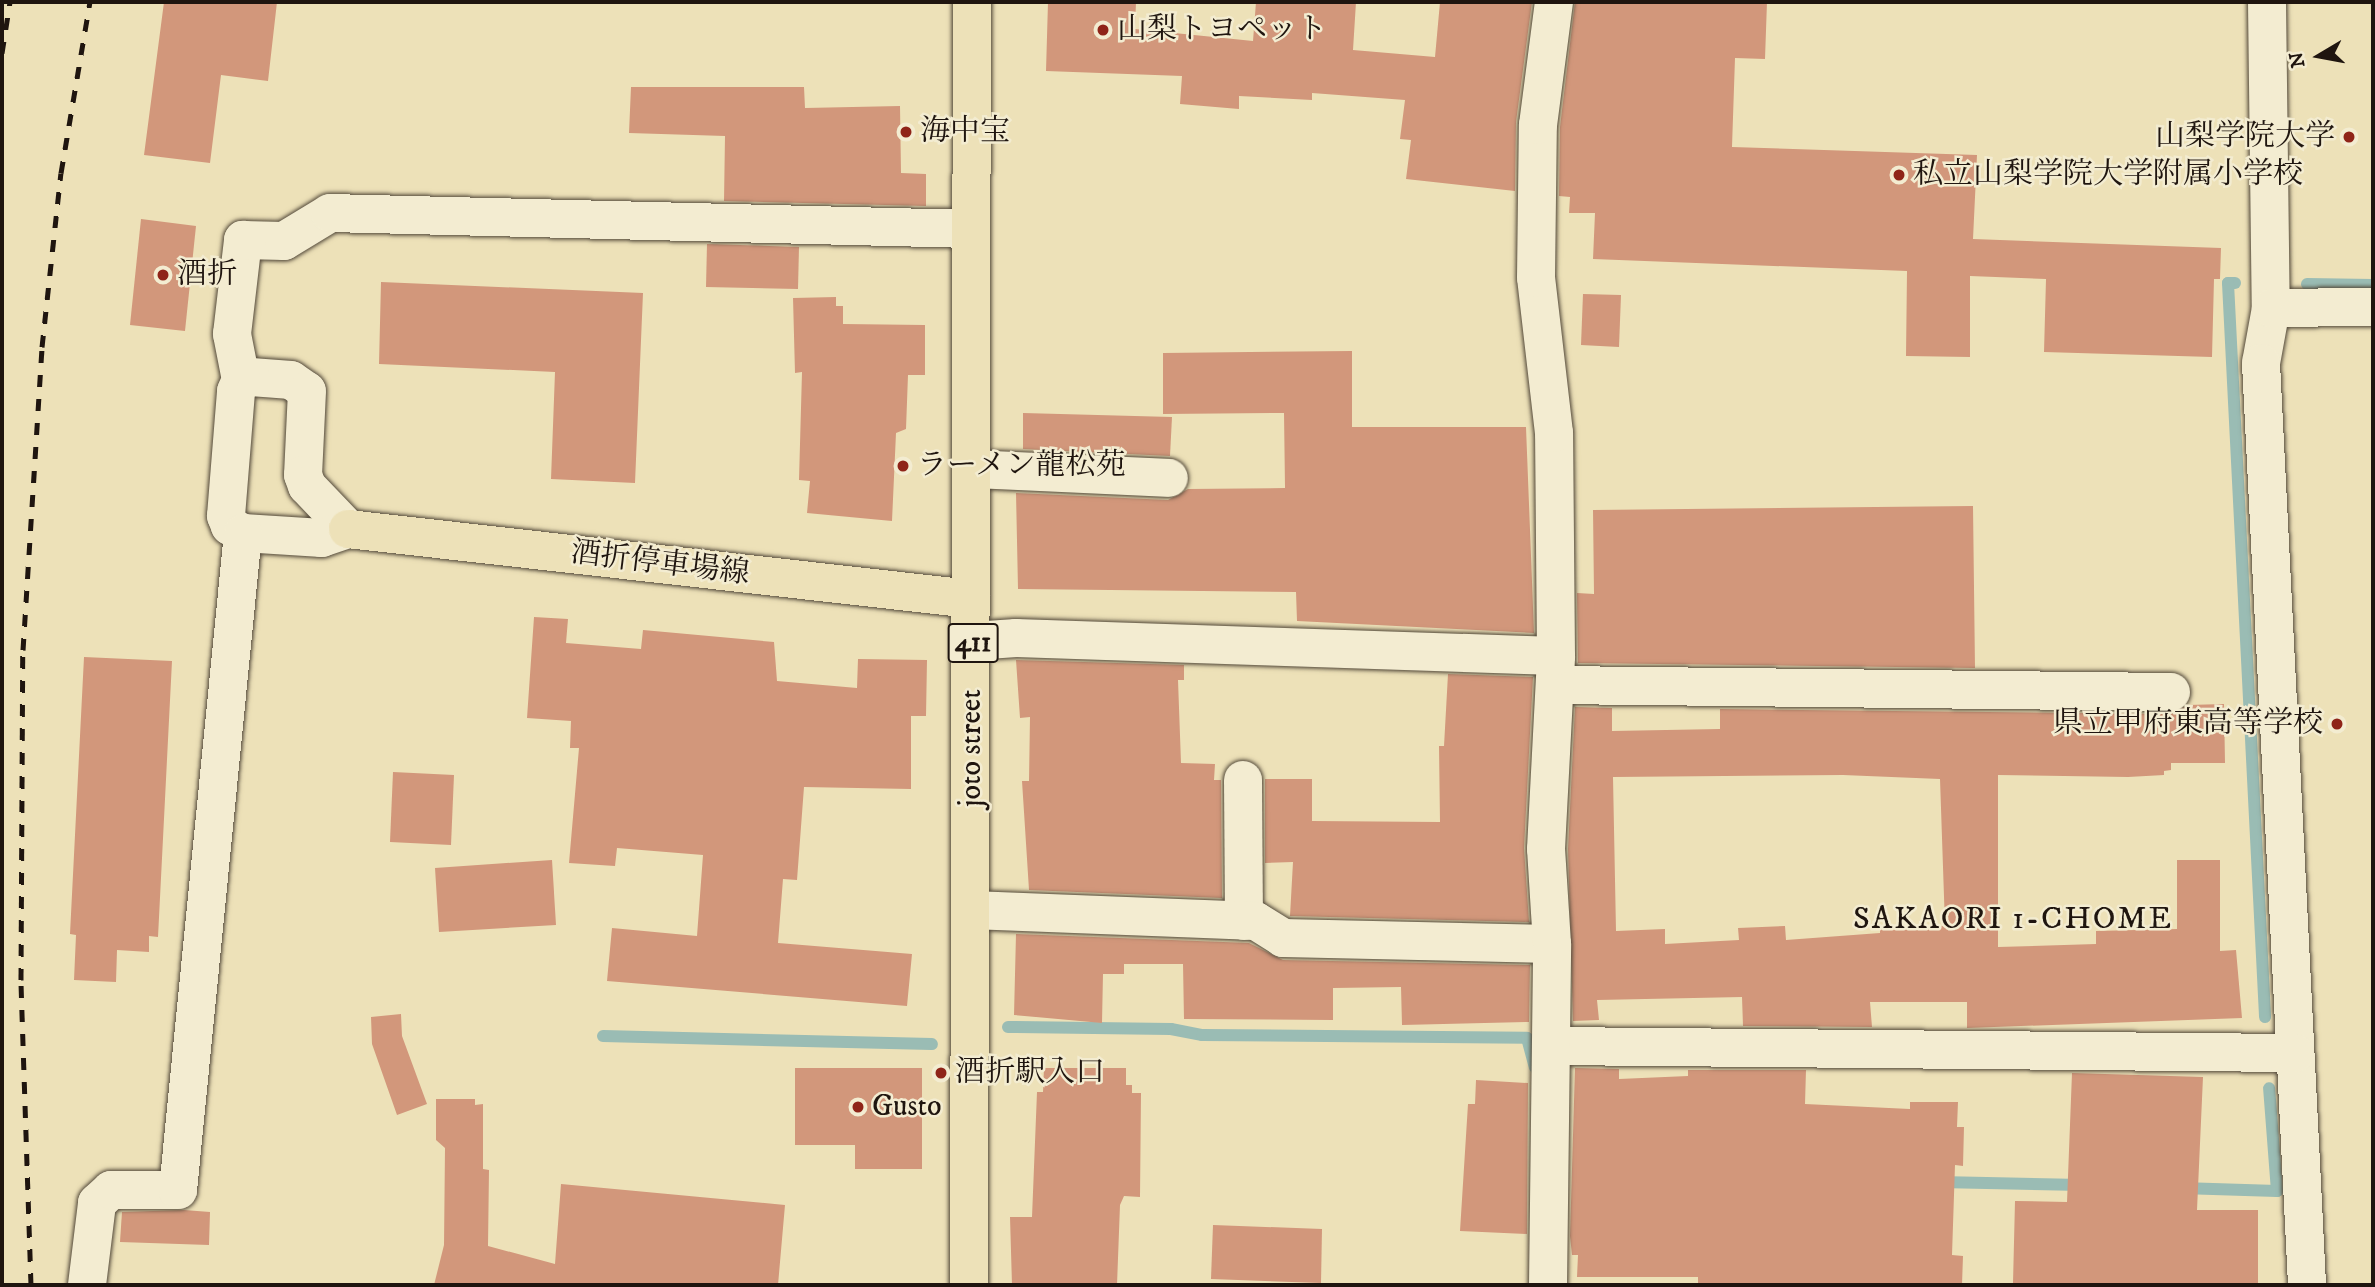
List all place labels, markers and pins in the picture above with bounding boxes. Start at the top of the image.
place label: 山梨トヨペット [1117,12,1327,48]
marker: 山梨トヨペット [1095,22,1111,38]
place label: 海中宝 [920,114,1010,150]
place label: 山梨学院大学 [2155,119,2335,155]
marker: 海中宝 [898,124,914,140]
marker: 山梨学院大学 [2341,129,2357,145]
place label: 私立山梨学院大学附属小学校 [1913,157,2303,193]
marker: 私立山梨学院大学附属小学校 [1891,167,1907,183]
place label: 酒折 [177,257,237,293]
marker: 酒折 [155,267,171,283]
place label: ラーメン龍松苑 [917,448,1127,484]
marker: ラーメン龍松苑 [895,458,911,474]
place label: 県立甲府東高等学校 [2053,706,2323,742]
marker: 県立甲府東高等学校 [2329,716,2345,732]
place label: 酒折駅入口 [955,1055,1105,1091]
marker: 酒折駅入口 [933,1065,949,1081]
place label: Gusto [872,1089,942,1125]
marker: Gusto [850,1099,866,1115]

